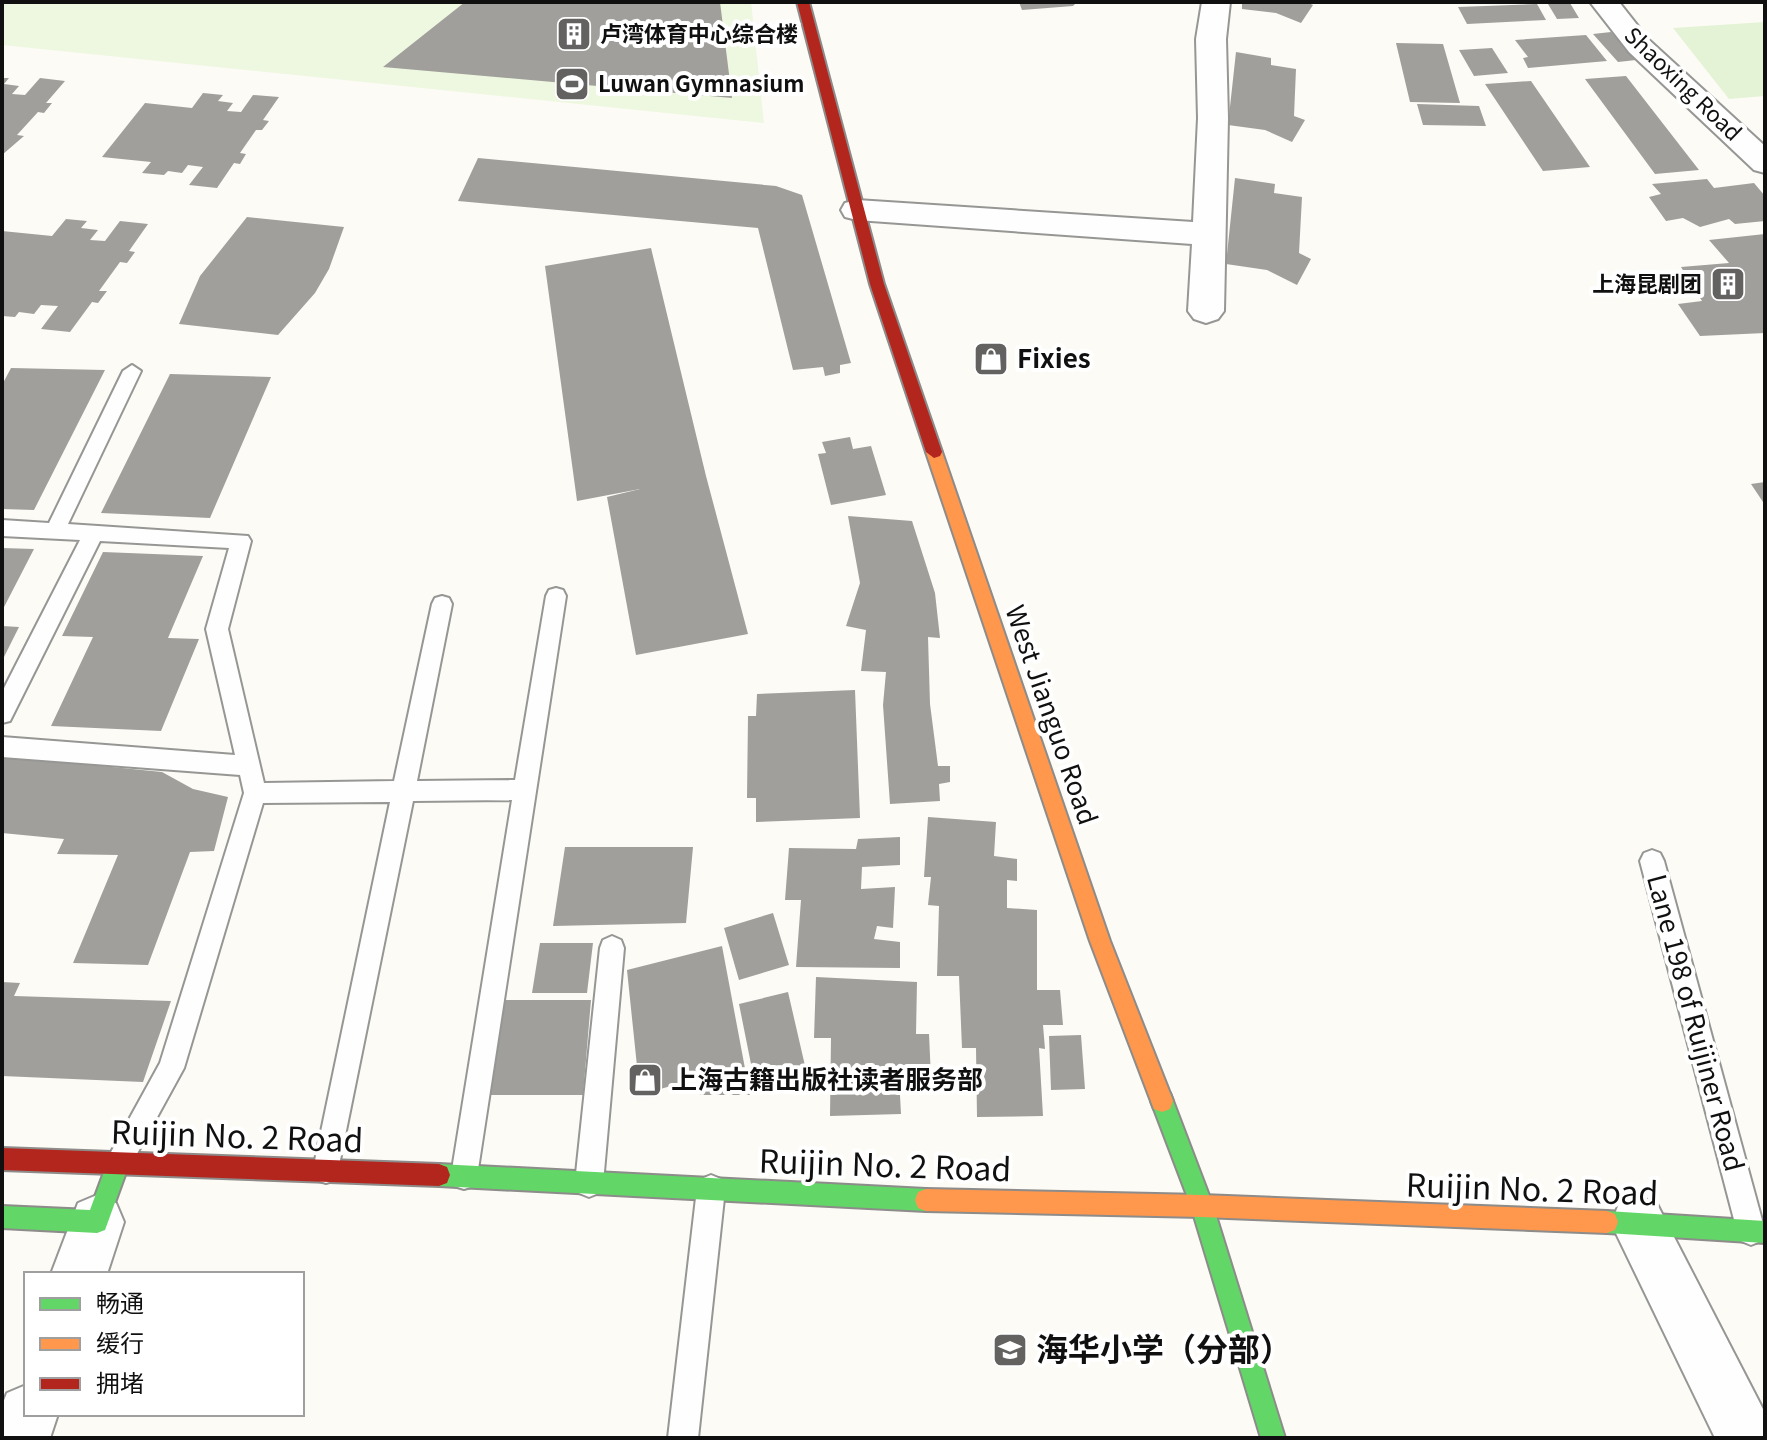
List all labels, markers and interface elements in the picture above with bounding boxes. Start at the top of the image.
building icon: 卢湾体育中心综合楼 [555,15,593,53]
place label: 卢湾体育中心综合楼 [600,16,798,48]
street label: Shaoxing Road [1619,18,1750,147]
sports icon: Luwan Gymnasium [553,65,591,103]
place label: Luwan Gymnasium [598,66,805,98]
building icon: 上海昆剧团 [1709,265,1747,303]
place label: 上海昆剧团 [1592,266,1702,298]
place label: Fixies [1017,338,1091,375]
shop icon: Fixies [972,340,1010,378]
street label: West Jianguo Road [998,599,1108,829]
street label: Lane 198 of Ruijiner Road [1640,870,1755,1175]
place label: 上海古籍出版社读者服务部 [671,1059,983,1096]
shop icon: 上海古籍出版社读者服务部 [626,1061,664,1099]
street label: Ruijin No. 2 Road [110,1107,364,1161]
street label: Ruijin No. 2 Road [758,1136,1012,1190]
street label: Ruijin No. 2 Road [1405,1160,1659,1214]
legend [24,1272,304,1416]
text: 畅通 [96,1284,144,1319]
text: 缓行 [96,1324,144,1359]
place label: 海华小学（分部） [1036,1324,1292,1370]
school or university icon: 海华小学（分部） [991,1331,1029,1369]
text: 拥堵 [96,1364,144,1399]

